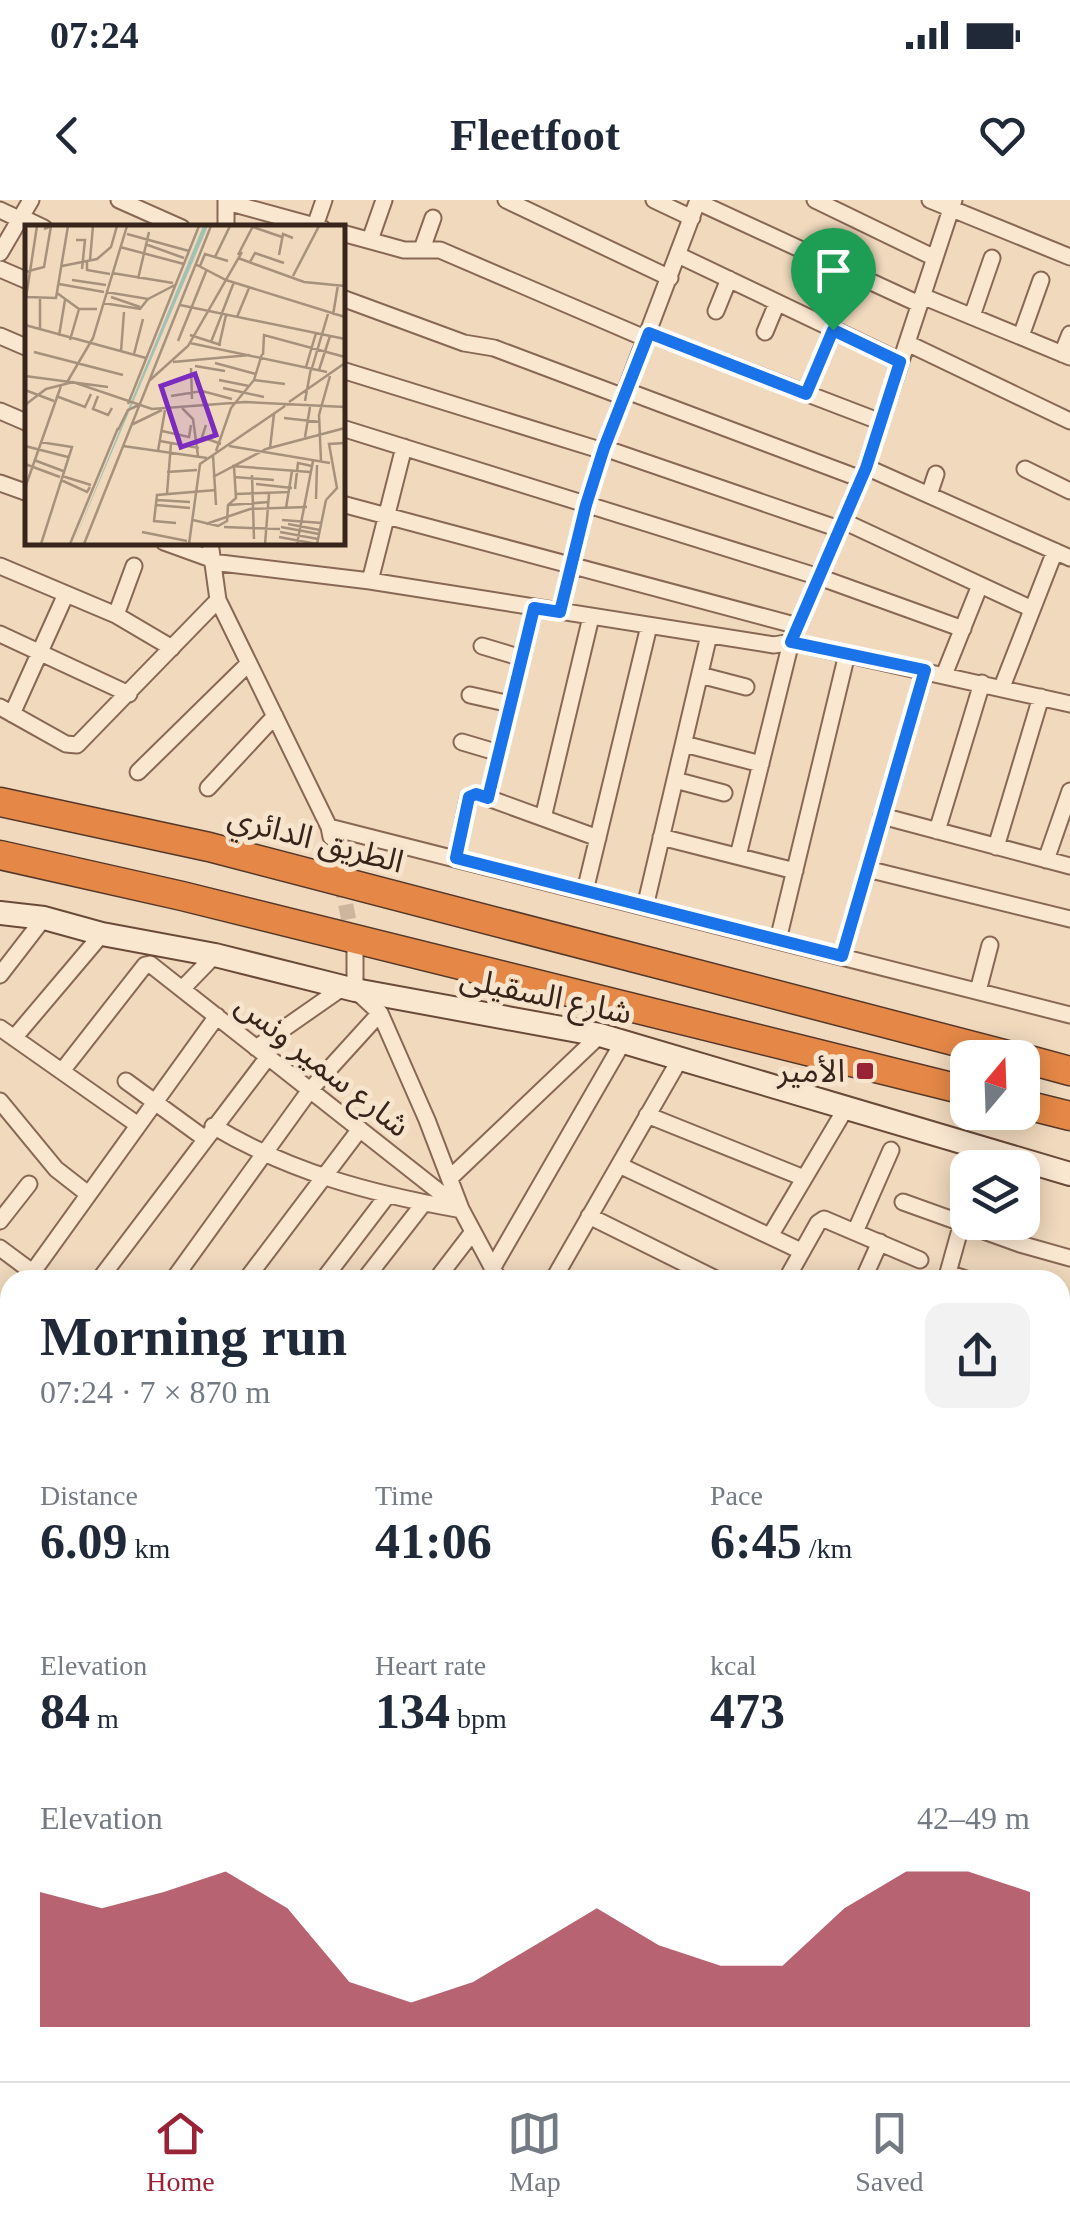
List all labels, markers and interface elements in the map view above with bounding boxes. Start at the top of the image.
text: 07:24 [50,14,139,56]
icon: back [40,108,95,163]
icon: heart [975,108,1030,163]
text: Fleetfoot [450,110,620,160]
inset map [25,225,345,545]
pin [791,228,876,331]
icon: arrive [806,243,861,298]
street label: الطريق الدائري [223,798,408,886]
street label: شارع السقيلى [456,959,635,1037]
street label: شارع سمير ونس [225,986,417,1149]
north arrow [950,1040,1040,1130]
map controls [950,1040,1040,1240]
place label: الأمير [776,1053,845,1090]
marker: الأمير [854,1060,876,1082]
button: layers [950,1150,1040,1240]
button: share [925,1303,1030,1408]
text: Morning run [40,1306,347,1367]
text: 07:24 · 7 × 870 m [40,1374,270,1410]
text: Distance [40,1480,138,1511]
text: Time [375,1480,433,1511]
text: Pace [710,1480,763,1511]
text: 6.09 [40,1513,128,1569]
text: 41:06 [375,1513,492,1569]
text: 6:45 [710,1513,802,1569]
text: km [128,1533,170,1564]
text: /km [802,1533,852,1564]
text: Elevation [40,1650,147,1681]
text: Heart rate [375,1650,486,1681]
text: kcal [710,1650,757,1681]
text: 84 [40,1683,90,1739]
text: 134 [375,1683,450,1739]
text: 473 [710,1683,785,1739]
text: m [90,1703,119,1734]
text: bpm [450,1703,507,1734]
text: Elevation [40,1800,163,1836]
text: 42–49 m [917,1800,1030,1836]
tab: Home [146,2106,215,2198]
tab: Map [507,2106,562,2198]
tab: Saved [855,2106,924,2198]

